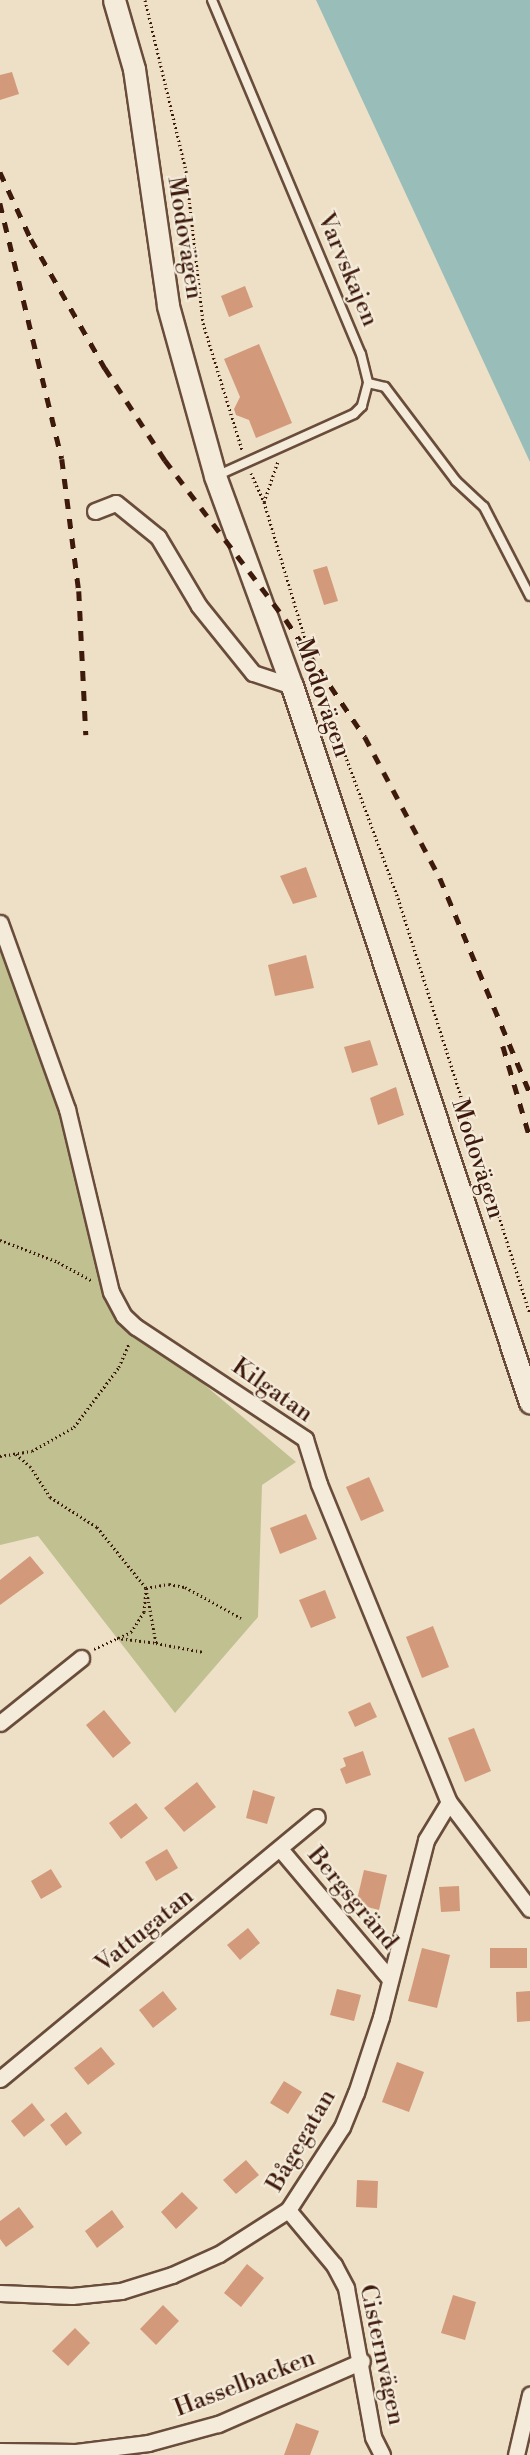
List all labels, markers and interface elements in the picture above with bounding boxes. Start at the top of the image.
street label: Modovägen [160,175,208,301]
street label: Varvskajen [310,209,384,331]
street label: Modovägen [288,635,356,761]
street label: Modovägen [444,1096,510,1222]
street label: Kilgatan [226,1353,318,1429]
street label: Bergsgränd [301,1842,403,1956]
street label: Vattugatan [90,1883,200,1979]
street label: Bågegatan [261,2085,343,2197]
street label: Cisternvägen [352,2282,410,2428]
street label: Hasselbacken [171,2344,319,2424]

